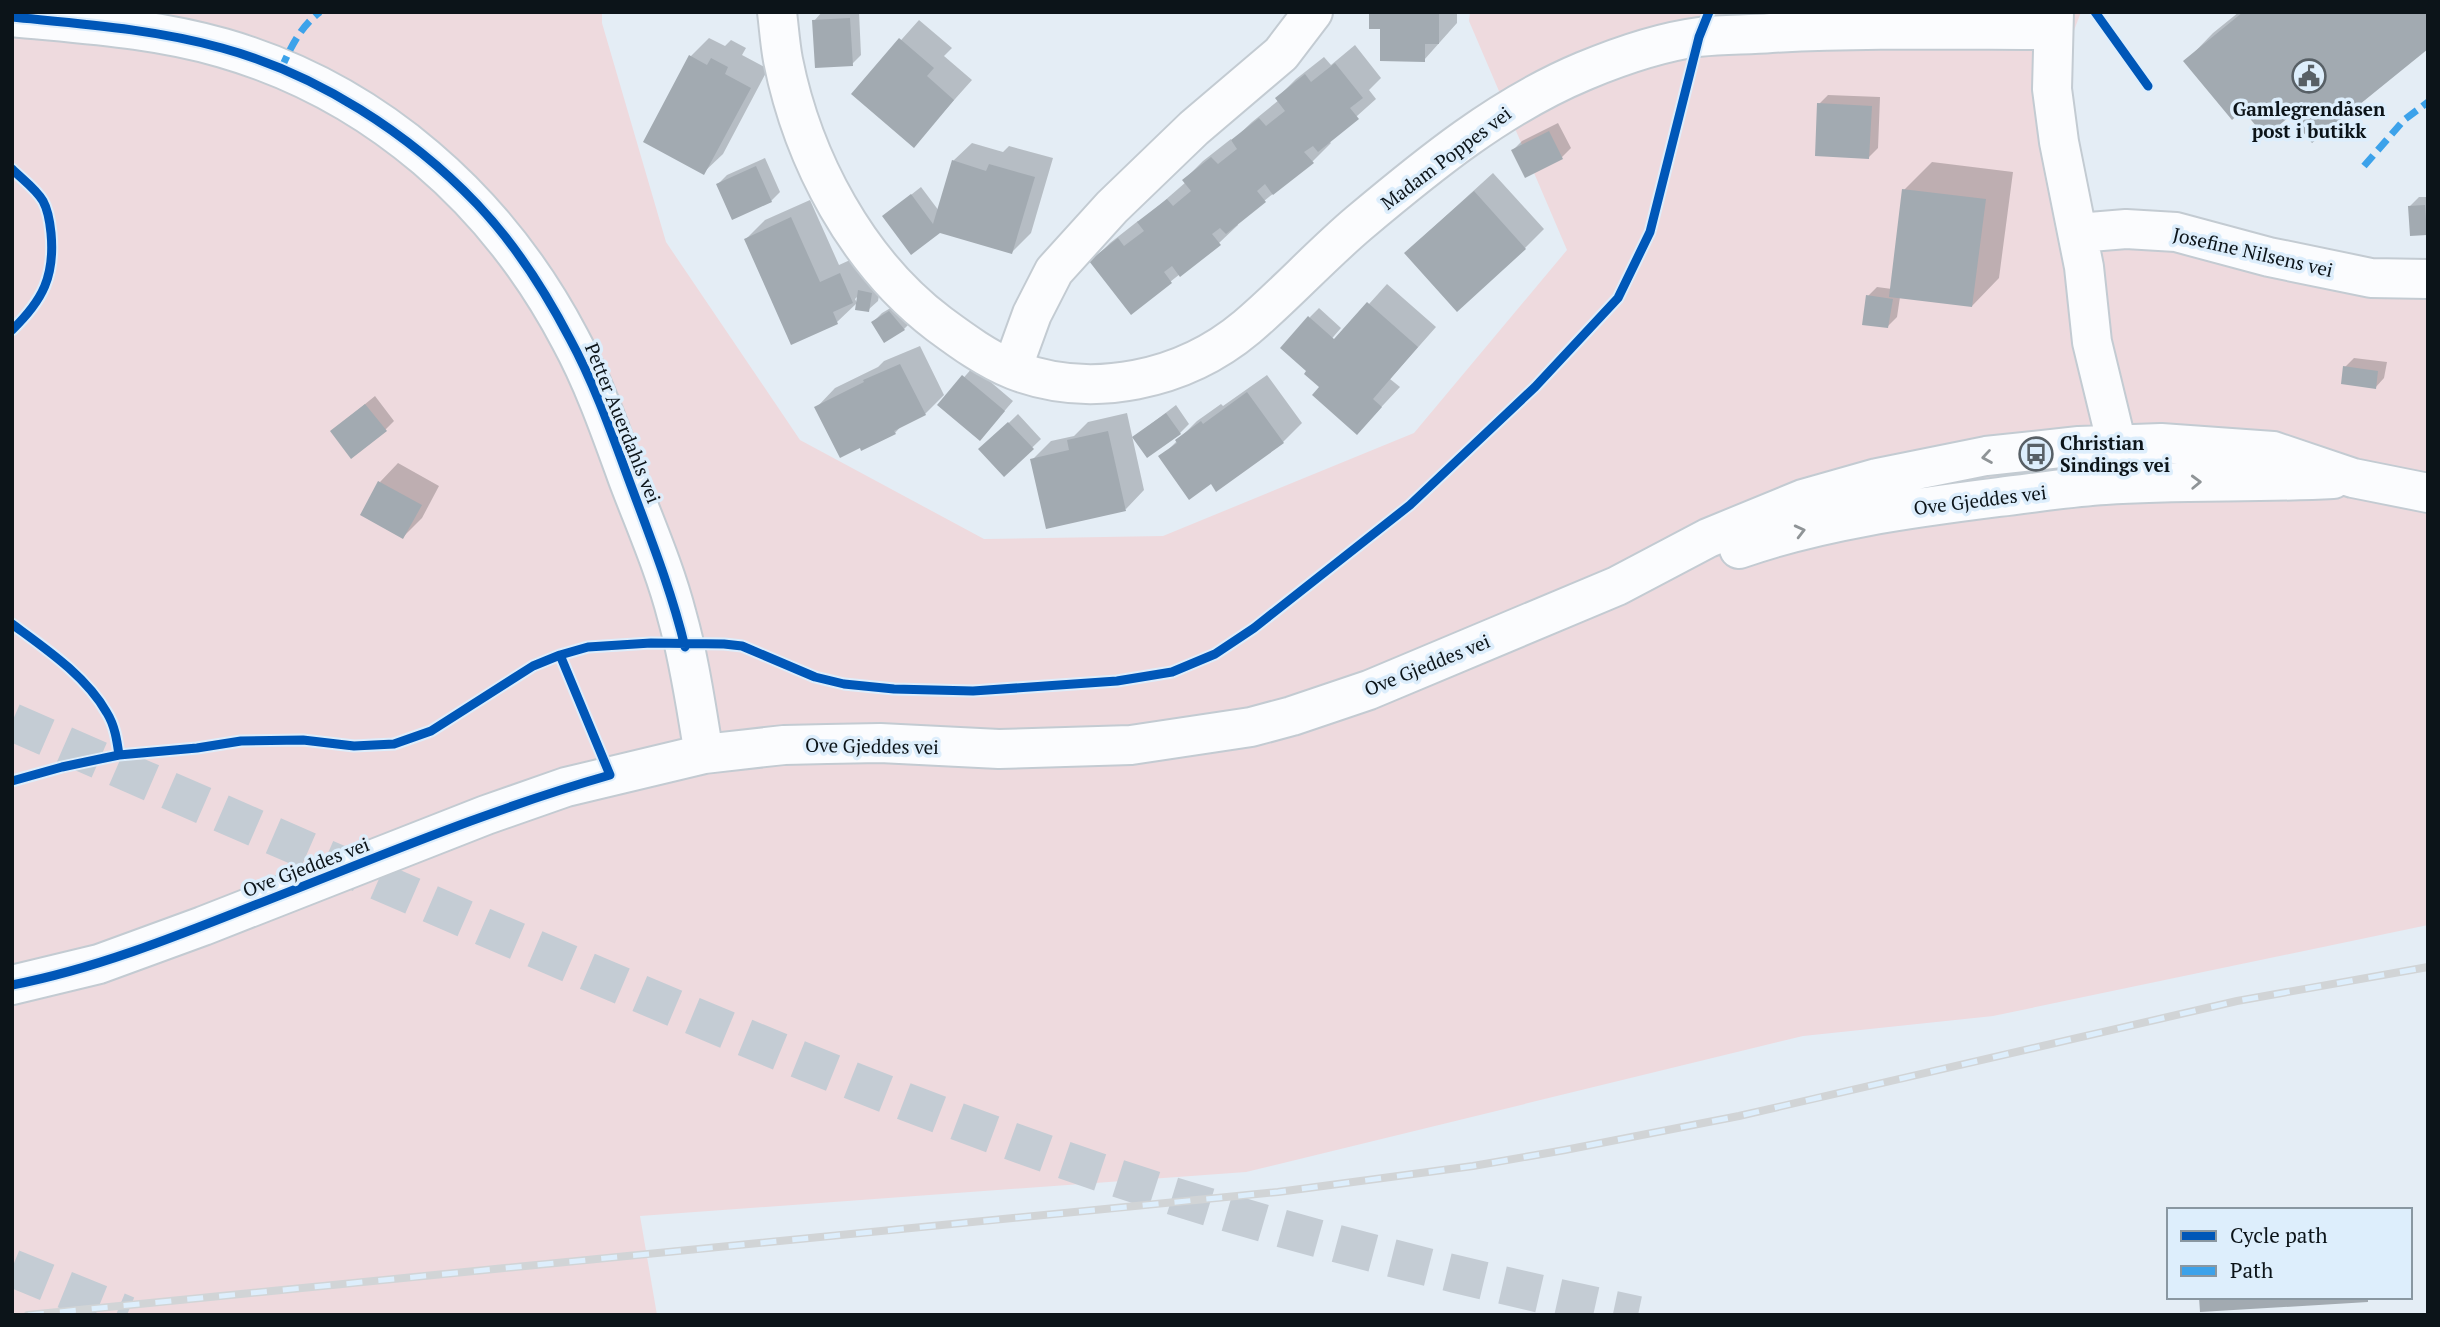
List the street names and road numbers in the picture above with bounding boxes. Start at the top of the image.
street label: Madam Poppes vei [1375,100,1516,215]
street label: Josefine Nilsens vei [2171,221,2336,282]
street label: Petter Auerdahls vei [580,339,667,507]
street label: Ove Gjeddes vei [1912,479,2048,520]
street label: Ove Gjeddes vei [1360,628,1493,701]
street label: Ove Gjeddes vei [805,732,939,759]
street label: Ove Gjeddes vei [239,831,373,902]

